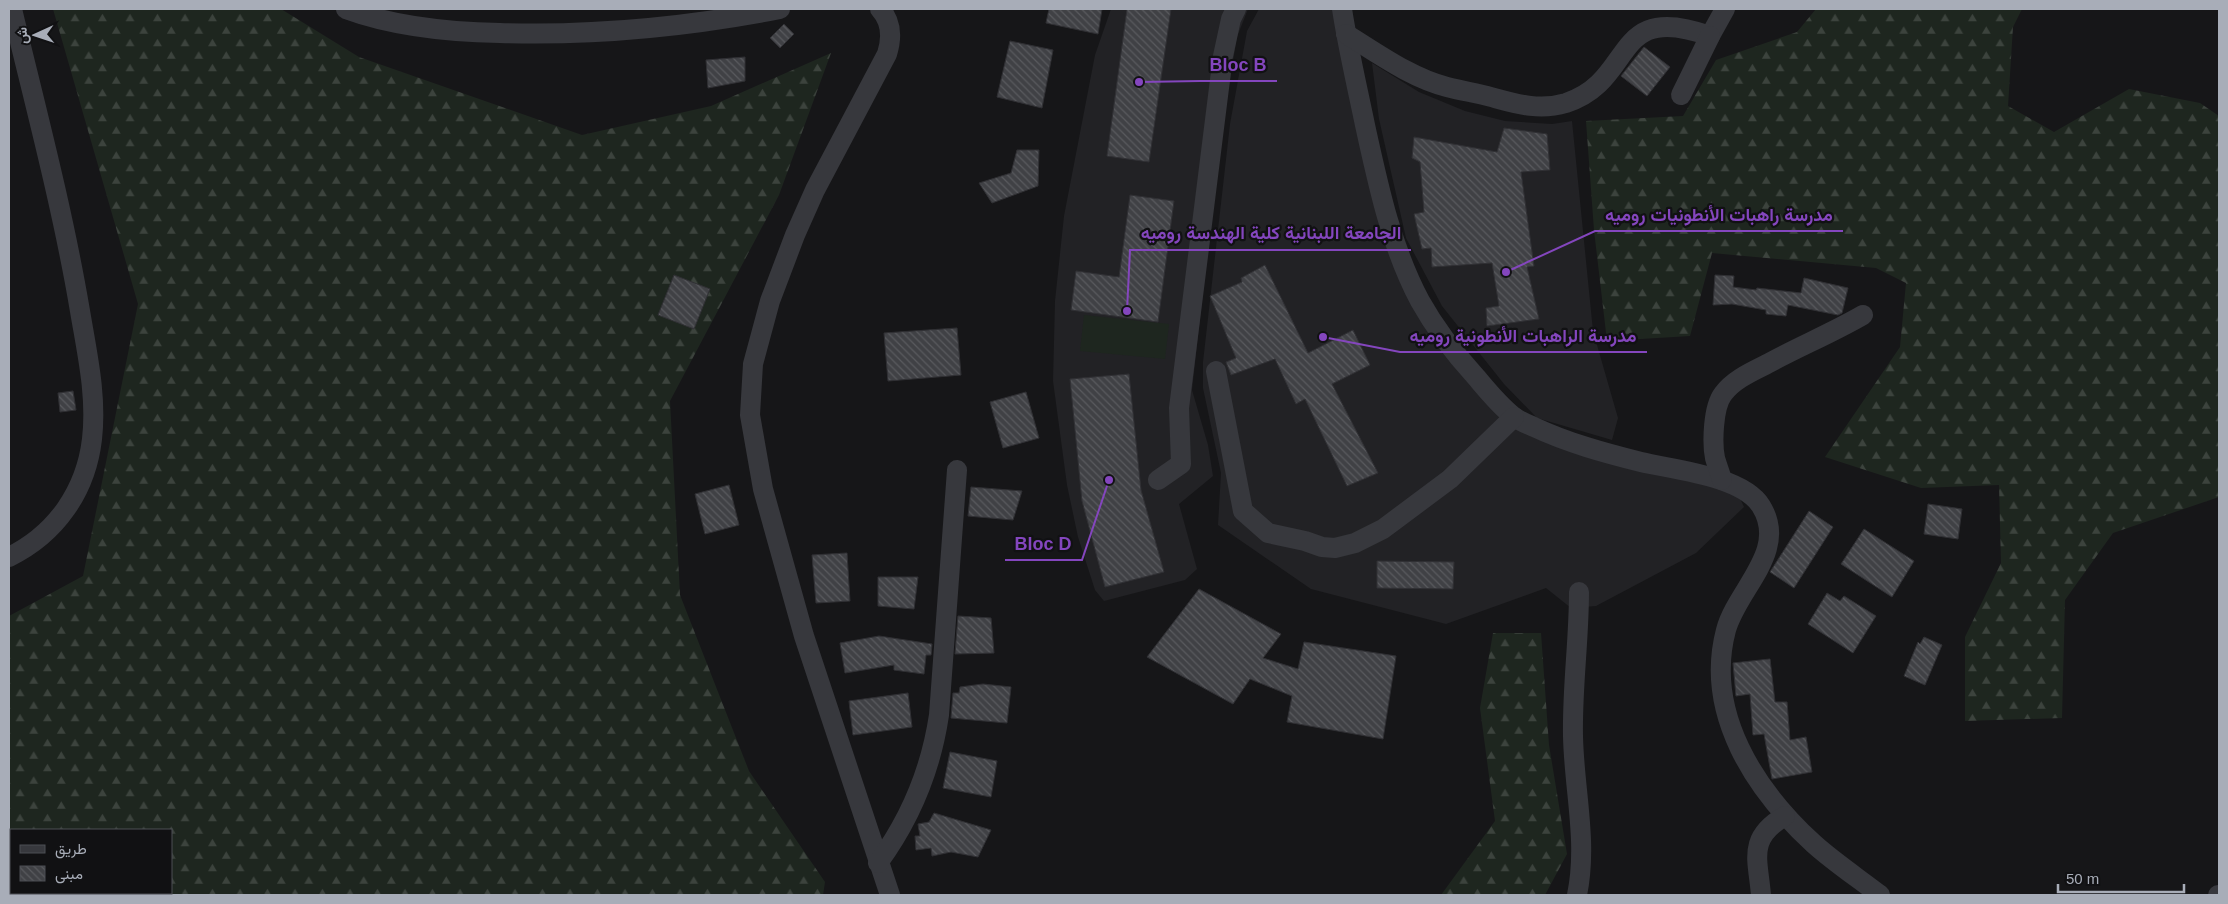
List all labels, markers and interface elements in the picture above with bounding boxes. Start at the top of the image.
north arrow [10,10,60,60]
text: ش [14,27,31,45]
callout: Bloc B [1200,48,1277,81]
text: Bloc B [1209,55,1267,75]
callout: مدرسة راهبات الأنطونيات روميه [1595,198,1843,231]
text: مدرسة راهبات الأنطونيات روميه [1605,205,1833,226]
callout: الجامعة اللبنانية كلية الهندسة روميه [1130,217,1411,250]
text: الجامعة اللبنانية كلية الهندسة روميه [1141,223,1401,244]
callout: مدرسة الراهبات الأنطونية روميه [1400,319,1647,352]
text: مدرسة الراهبات الأنطونية روميه [1409,326,1637,347]
callout: Bloc D [1005,527,1082,560]
text: Bloc D [1014,534,1072,554]
legend [10,829,172,894]
text: طريق [55,840,87,859]
scale bar [2058,862,2184,894]
text: مبنى [55,865,83,884]
text: 50 m [2066,870,2099,887]

